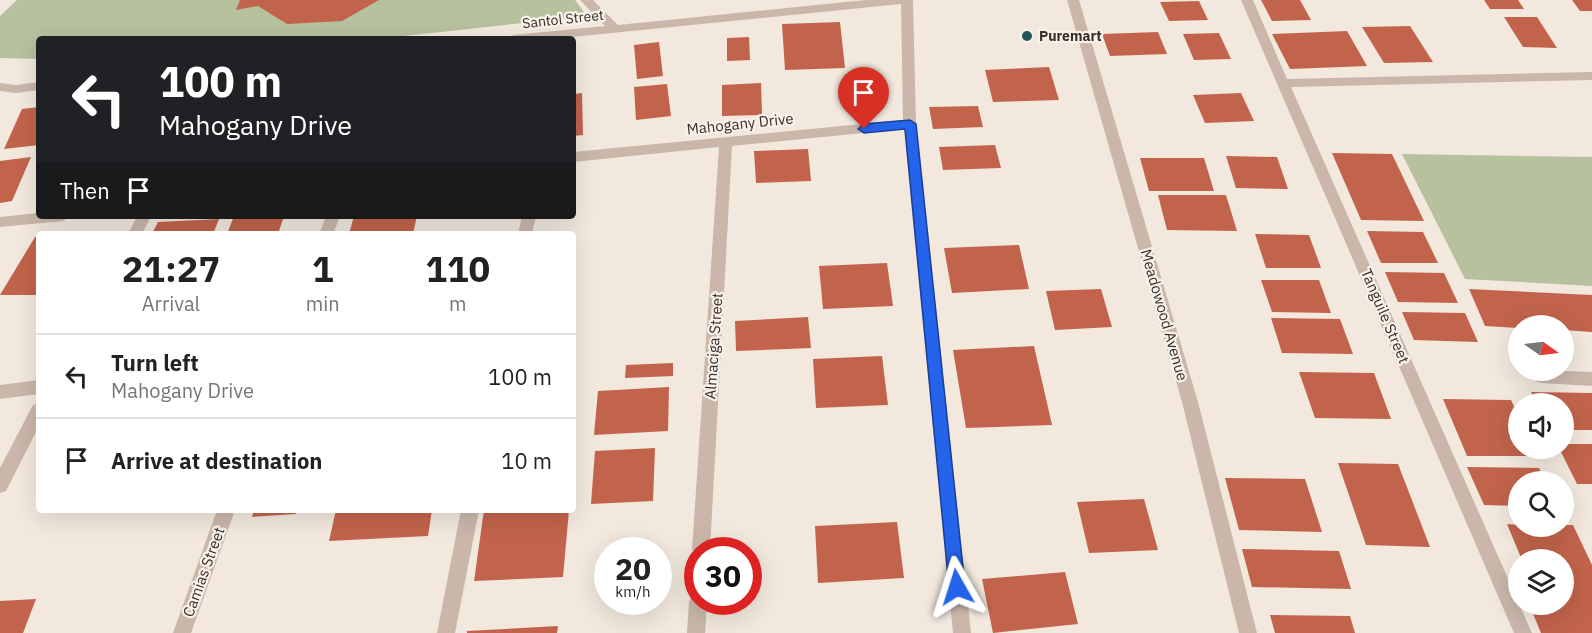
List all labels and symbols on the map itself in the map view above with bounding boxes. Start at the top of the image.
street label: Santol Street [521,6,605,32]
place label: Puremart [1039,27,1102,45]
marker: Puremart [1020,29,1034,43]
pin [838,67,889,129]
street label: Mahogany Drive [686,108,794,139]
street label: Meadowood Avenue [1137,247,1192,383]
street label: Tanguile Street [1357,266,1414,366]
street label: Almaciga Street [700,292,727,400]
north arrow [1508,315,1574,381]
street label: Camias Street [178,524,229,619]
speed limit sign: 30 [684,537,762,615]
position arrow [925,555,989,619]

